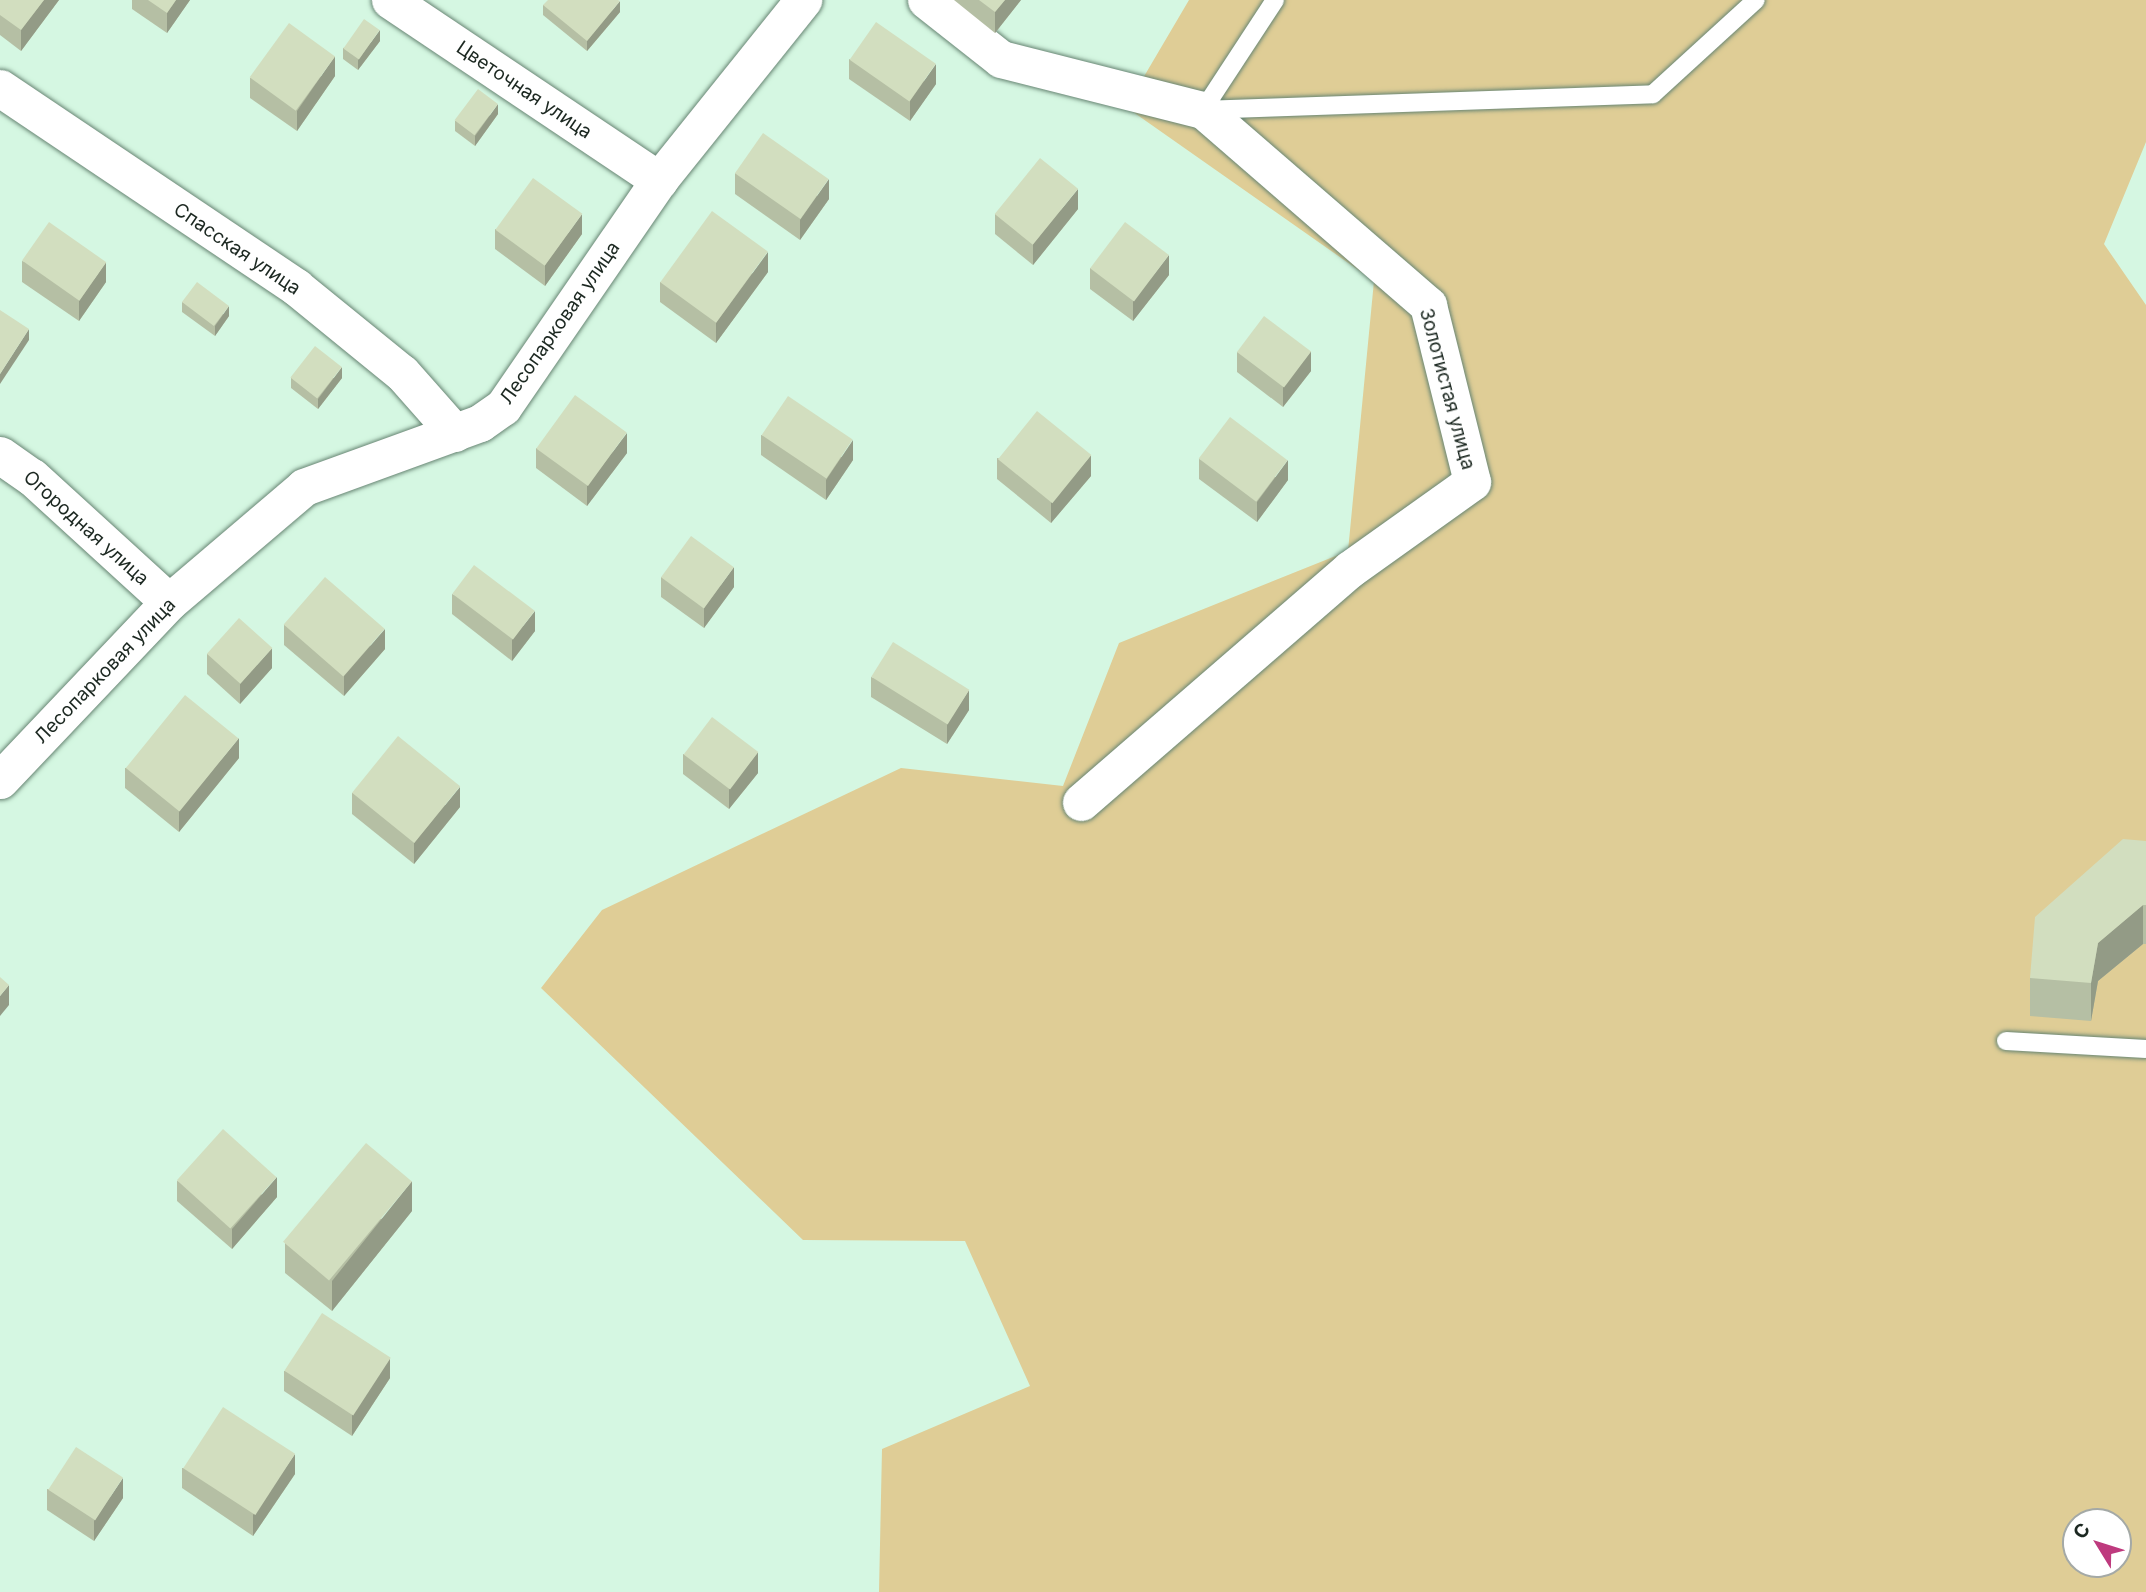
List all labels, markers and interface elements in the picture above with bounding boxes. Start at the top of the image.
street label: Цветочная улица [452,36,596,144]
street label: Спасская улица [169,198,305,300]
street label: Лесопарковая улица [495,237,625,409]
street label: Золотистая улица [1414,306,1480,472]
street label: Огородная улица [19,466,153,590]
street label: Лесопарковая улица [30,593,180,749]
north arrow [2062,1508,2132,1578]
text: С [2068,1518,2095,1544]

